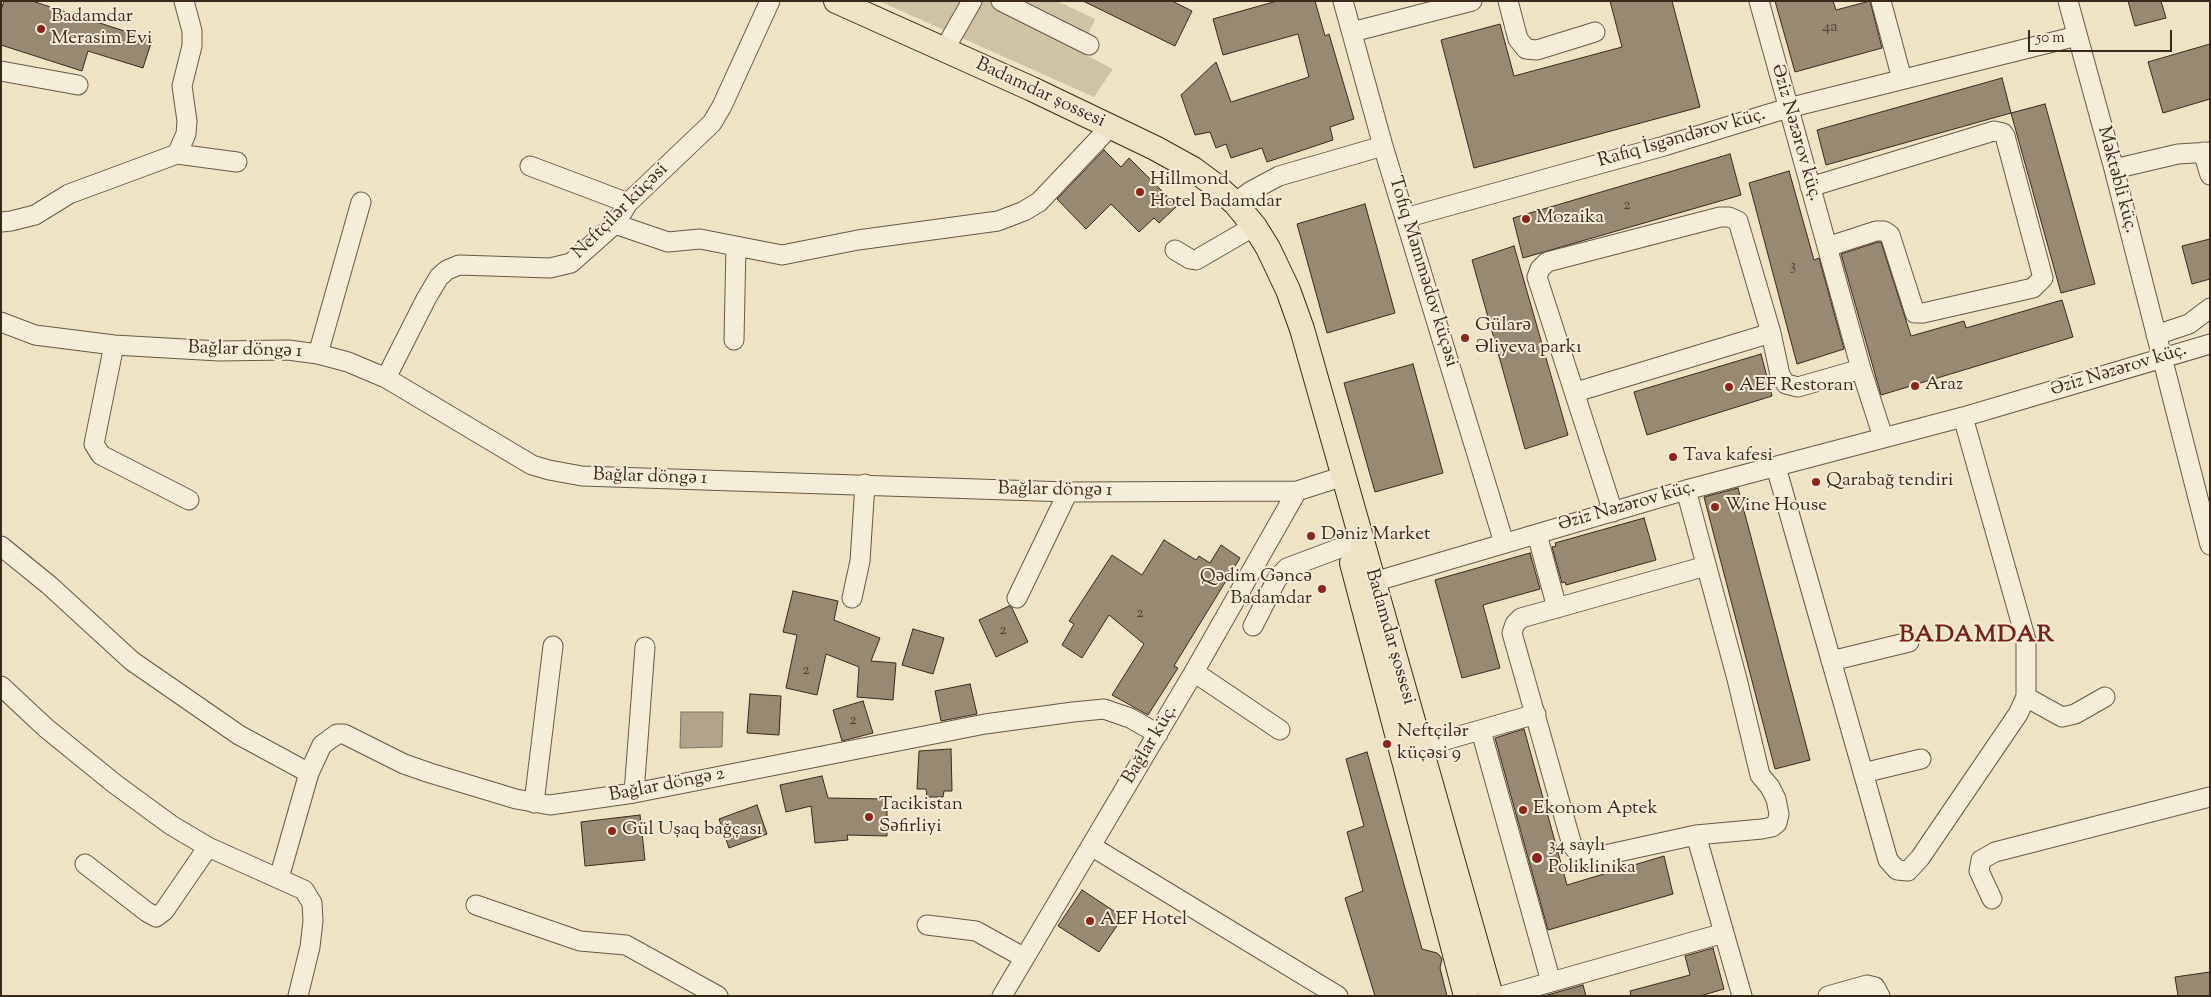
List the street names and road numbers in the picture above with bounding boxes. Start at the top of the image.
street label: Badamdar şossesi [972,54,1108,134]
street label: Əziz Nəzərov küç. [1765,62,1825,204]
street label: Rafiq İsgəndərov küç. [1595,104,1769,174]
street label: Məktəbli küç. [2091,124,2141,236]
street label: Neftçilər küçəsi [568,159,674,265]
street label: Tofiq Məmmədov küçəsi [1382,174,1462,370]
street label: Bağlar döngə 1 [187,338,303,364]
street label: Əziz Nəzərov küç. [2048,339,2190,403]
street label: Bağlar döngə 1 [592,465,708,491]
street label: Əziz Nəzərov küç. [1556,477,1698,537]
street label: Bağlar döngə 1 [997,479,1113,503]
street label: Badamdar şossesi [1359,566,1419,708]
street label: Bağlar küç. [1118,701,1184,789]
street label: Bağlar döngə 2 [607,764,727,808]

